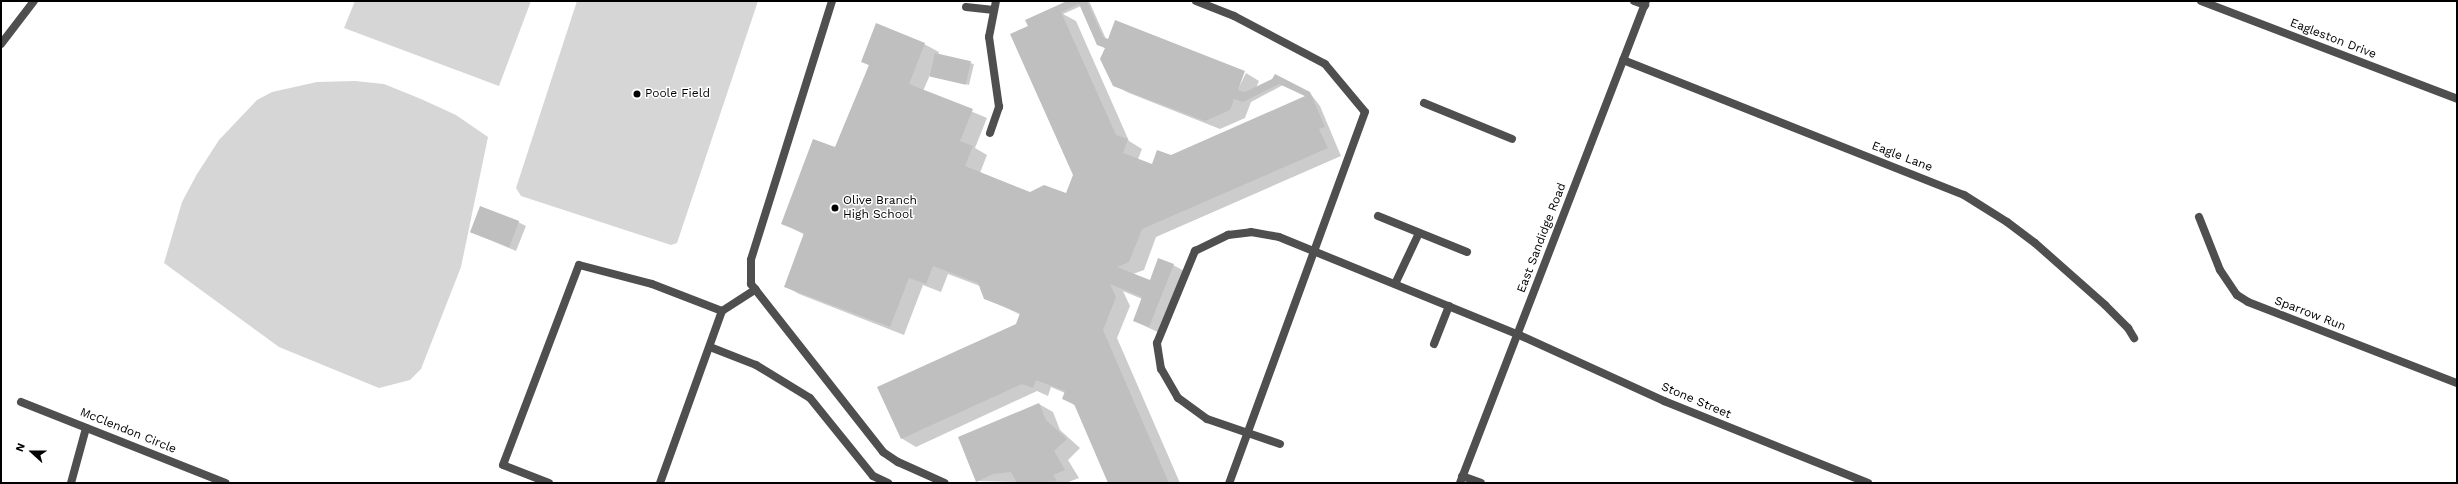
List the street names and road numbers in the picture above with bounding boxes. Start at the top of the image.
street label: Eagleston Drive [2288,16,2378,62]
street label: Eagle Lane [1870,139,1934,175]
street label: East Sandidge Road [1514,181,1570,295]
street label: Sparrow Run [2272,294,2348,334]
street label: Stone Street [1659,380,1733,422]
street label: McClendon Circle [78,405,178,457]

